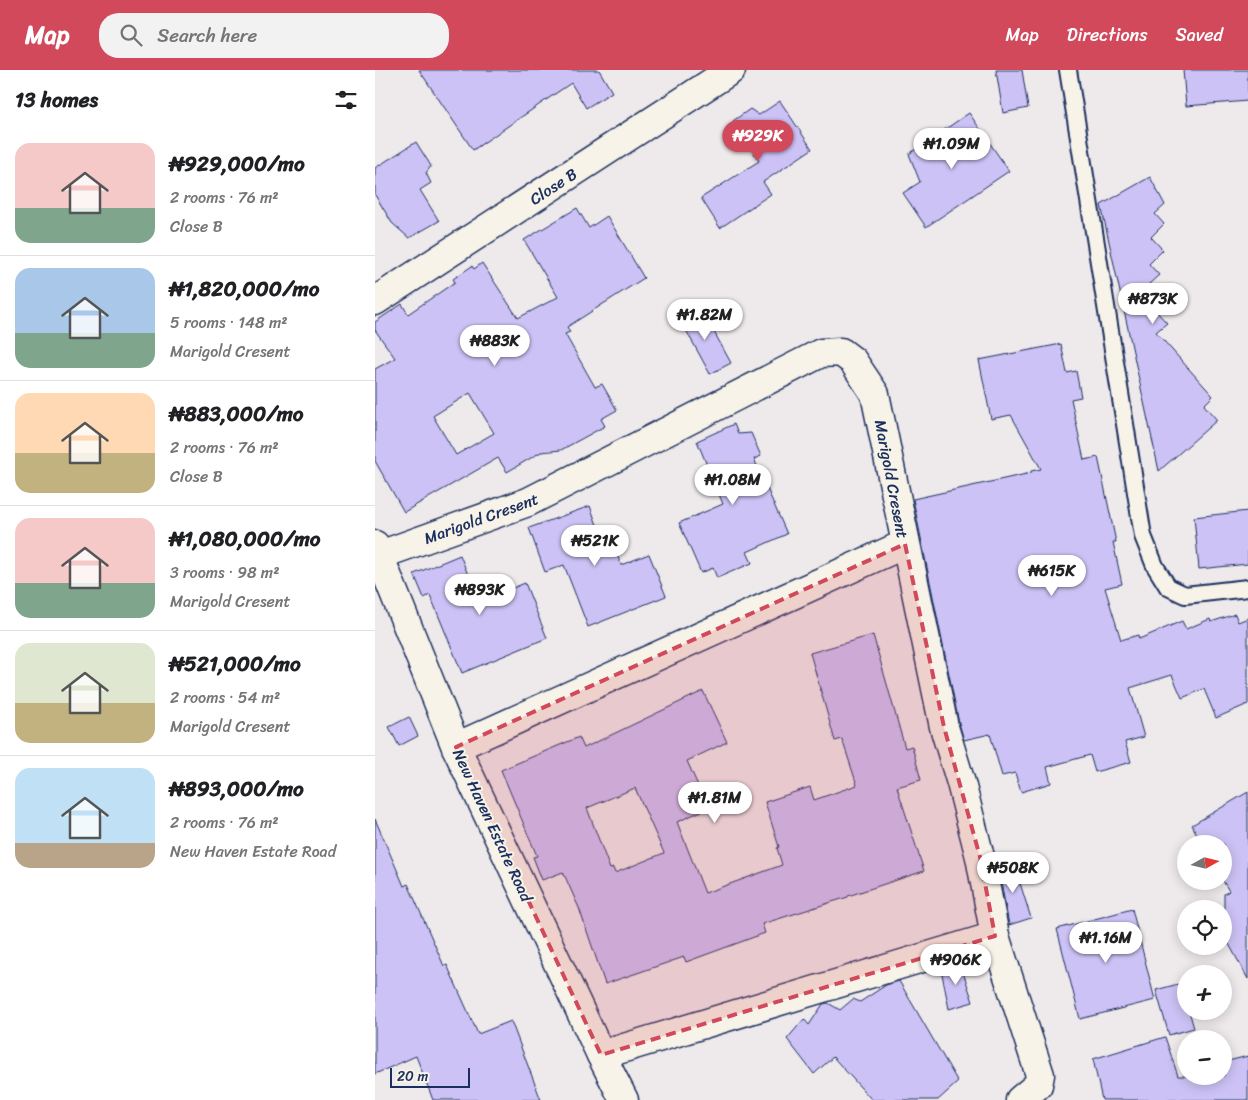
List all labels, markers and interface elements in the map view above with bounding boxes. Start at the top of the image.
search box [99,13,449,58]
text: Map [25,14,69,56]
text: Search here [157,19,257,52]
text: Map [1006,19,1039,51]
text: Directions [1067,19,1148,51]
text: Saved [1176,19,1223,51]
icon: search [117,21,145,49]
text: 13 homes [15,81,98,119]
icon: filters [332,86,360,114]
pin: ₦929K [723,119,793,162]
text: ₦929K [733,121,783,150]
pin: ₦1.09M [911,128,993,170]
text: ₦1.09M [924,129,980,158]
text: ₦929,000/mo [170,145,305,183]
street label: Close B [523,160,583,213]
icon: home [55,163,115,223]
text: 2 rooms · 76 m² [170,183,279,212]
text: Close B [170,212,223,241]
text: ₦1,820,000/mo [170,270,319,308]
pin: ₦873K [1118,282,1188,325]
text: ₦873K [1129,284,1177,313]
icon: home [55,288,115,348]
pin: ₦1.82M [664,298,746,341]
text: ₦1.82M [678,300,732,329]
text: 5 rooms · 148 m² [170,308,287,337]
pin: ₦883K [460,324,530,367]
text: ₦883K [471,326,519,355]
text: Marigold Cresent [170,337,290,366]
text: ₦883,000/mo [170,395,304,433]
icon: home [55,413,115,473]
street label: Marigold Cresent [866,417,917,541]
text: 2 rooms · 76 m² [170,433,279,462]
text: Close B [170,462,223,491]
pin: ₦1.08M [692,464,774,506]
text: ₦1.08M [705,465,761,494]
street label: Marigold Cresent [420,484,543,553]
text: ₦1,080,000/mo [170,520,321,558]
pin: ₦521K [560,524,630,567]
text: ₦521K [572,526,618,555]
icon: home [55,538,115,598]
pin: ₦615K [1017,554,1087,597]
text: ₦615K [1029,556,1075,585]
text: 3 rooms · 98 m² [170,558,279,587]
pin: ₦893K [445,574,515,616]
text: ₦893K [456,575,504,604]
text: Marigold Cresent [170,587,290,616]
text: ₦521,000/mo [170,645,301,683]
icon: home [55,663,115,723]
text: 2 rooms · 54 m² [170,683,280,712]
text: Marigold Cresent [170,712,290,741]
street label: New Haven Estate Road [444,744,541,908]
text: ₦893,000/mo [170,770,304,808]
pin: ₦1.81M [674,782,756,824]
text: ₦1.81M [689,783,741,812]
icon: home [55,788,115,848]
text: 2 rooms · 76 m² [170,808,279,837]
north arrow [1177,835,1233,890]
map controls [1177,835,1232,1085]
text: New Haven Estate Road [170,837,336,866]
pin: ₦508K [978,852,1048,894]
text: ₦508K [988,853,1038,882]
button: locate [1177,900,1232,955]
pin: ₦1.16M [1065,922,1147,964]
text: ₦1.16M [1080,923,1132,952]
pin: ₦906K [921,944,991,986]
text: ₦906K [931,945,981,974]
button: + [1177,965,1232,1020]
button: − [1177,1030,1232,1085]
text: 20 m [397,1064,428,1089]
scale bar [390,1065,470,1088]

